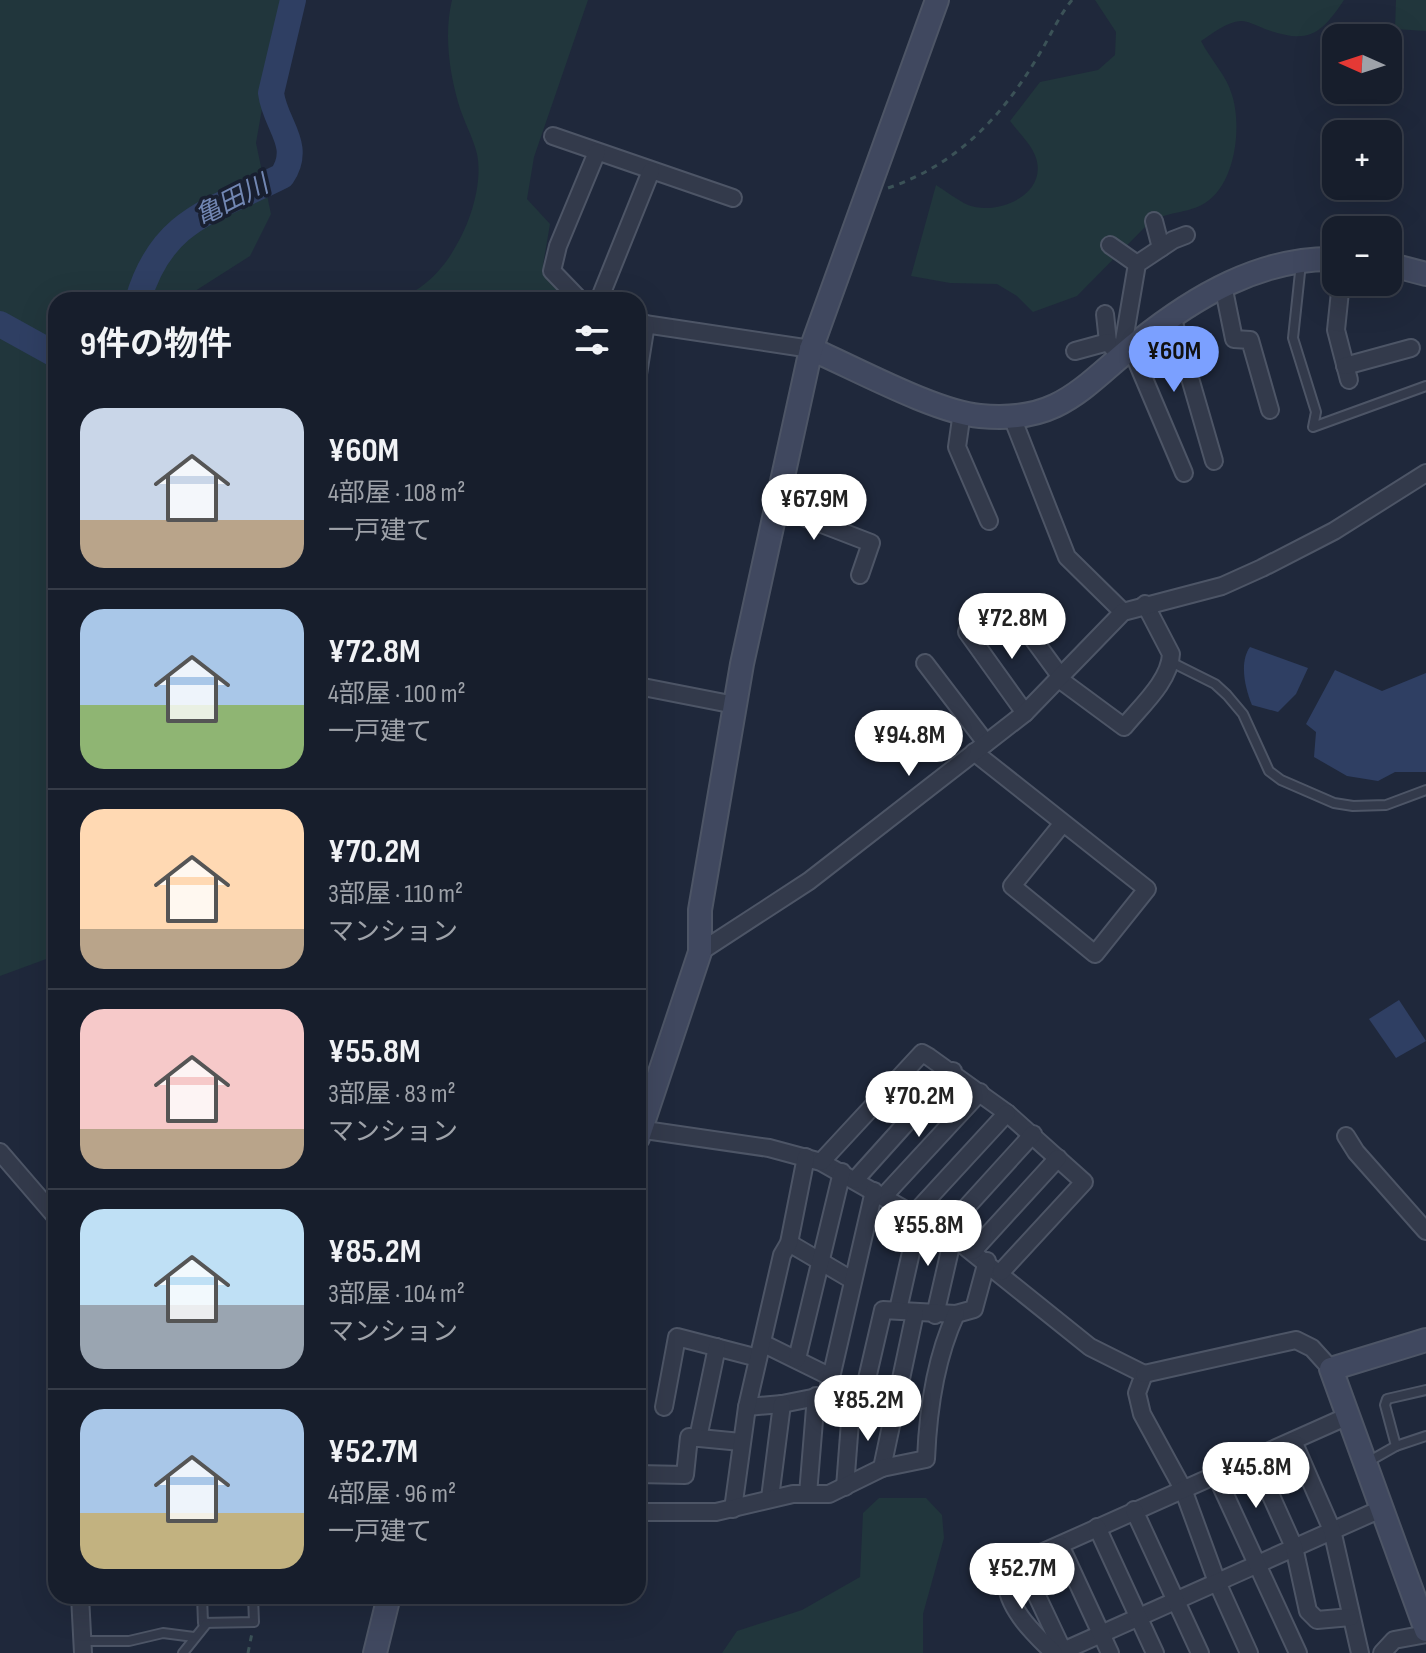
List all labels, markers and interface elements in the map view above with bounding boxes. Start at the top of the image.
north arrow [1322,24,1402,104]
map controls [1322,24,1402,296]
button: + [1322,120,1402,200]
water label: 亀田川 [190,168,276,233]
button: − [1322,216,1402,296]
icon: filters [570,318,614,362]
text: 9件の物件 [80,324,232,365]
pin: ¥60M [1127,326,1221,394]
text: ¥60M [1147,336,1201,367]
text: ¥60M [328,430,399,471]
icon: home [144,440,240,536]
pin: ¥67.9M [749,474,879,542]
text: 4部屋 · 108 m² [328,478,465,509]
text: ¥67.9M [780,484,848,515]
text: 一戸建て [328,516,432,547]
pin: ¥72.8M [947,593,1077,661]
text: ¥72.8M [977,603,1047,634]
text: ¥72.8M [328,631,420,672]
icon: home [144,641,240,737]
text: 4部屋 · 100 m² [328,679,466,710]
pin: ¥94.8M [844,710,974,778]
text: 一戸建て [328,717,432,748]
text: ¥94.8M [873,720,945,751]
text: ¥70.2M [328,831,421,872]
icon: home [144,841,240,937]
text: 3部屋 · 110 m² [328,879,463,910]
text: マンション [328,917,458,948]
text: ¥55.8M [328,1031,420,1072]
icon: home [144,1041,240,1137]
pin: ¥70.2M [854,1071,984,1139]
text: 3部屋 · 83 m² [328,1079,456,1110]
text: ¥70.2M [884,1081,954,1112]
text: マンション [328,1117,458,1148]
pin: ¥55.8M [863,1200,993,1268]
text: ¥55.8M [893,1210,963,1241]
text: ¥85.2M [328,1231,421,1272]
icon: home [144,1241,240,1337]
text: 3部屋 · 104 m² [328,1279,465,1310]
text: マンション [328,1317,458,1348]
pin: ¥85.2M [803,1375,933,1443]
text: ¥85.2M [832,1385,904,1416]
text: ¥52.7M [328,1431,418,1472]
icon: home [144,1441,240,1537]
pin: ¥45.8M [1191,1442,1321,1510]
text: ¥45.8M [1220,1452,1292,1483]
text: 4部屋 · 96 m² [328,1479,456,1510]
text: 一戸建て [328,1517,432,1548]
pin: ¥52.7M [957,1543,1087,1611]
text: ¥52.7M [988,1553,1056,1584]

